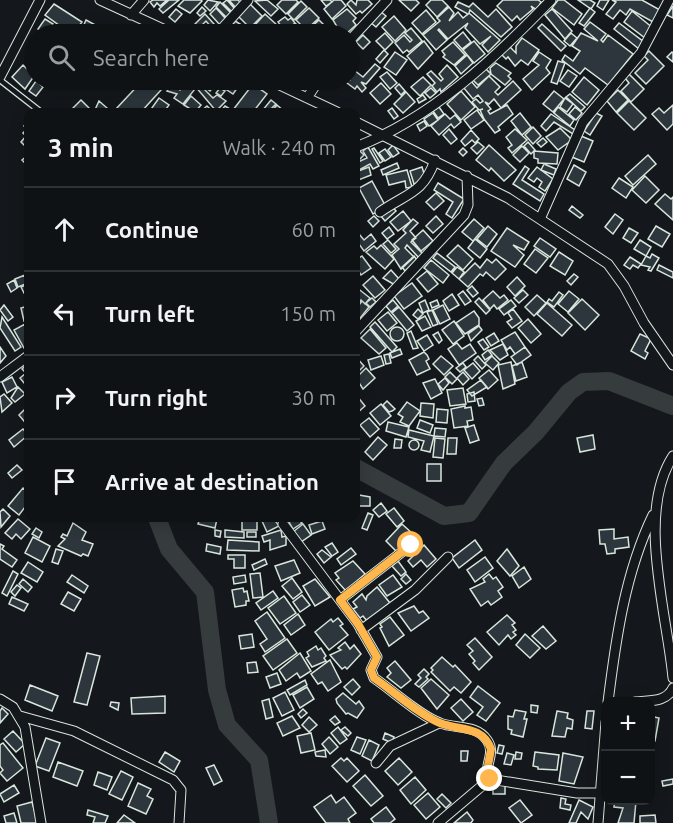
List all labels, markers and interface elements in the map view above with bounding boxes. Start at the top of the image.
search box [24,24,360,90]
icon: search [45,41,78,74]
text: Search here [93,45,209,70]
text: 3 min [48,133,114,162]
text: Walk · 240 m [223,136,336,159]
icon: ahead [48,213,81,246]
text: Continue [105,217,199,242]
text: 60 m [292,218,336,241]
icon: left [48,297,81,330]
text: Turn left [105,301,195,326]
text: 150 m [280,302,336,325]
icon: right [48,381,81,414]
text: Turn right [105,385,207,410]
text: 30 m [292,386,336,409]
icon: arrive [48,465,81,498]
text: Arrive at destination [105,469,319,494]
route start [397,531,423,557]
map controls [601,697,655,805]
button: + [601,697,655,751]
button: − [601,751,655,805]
route end [476,765,502,791]

